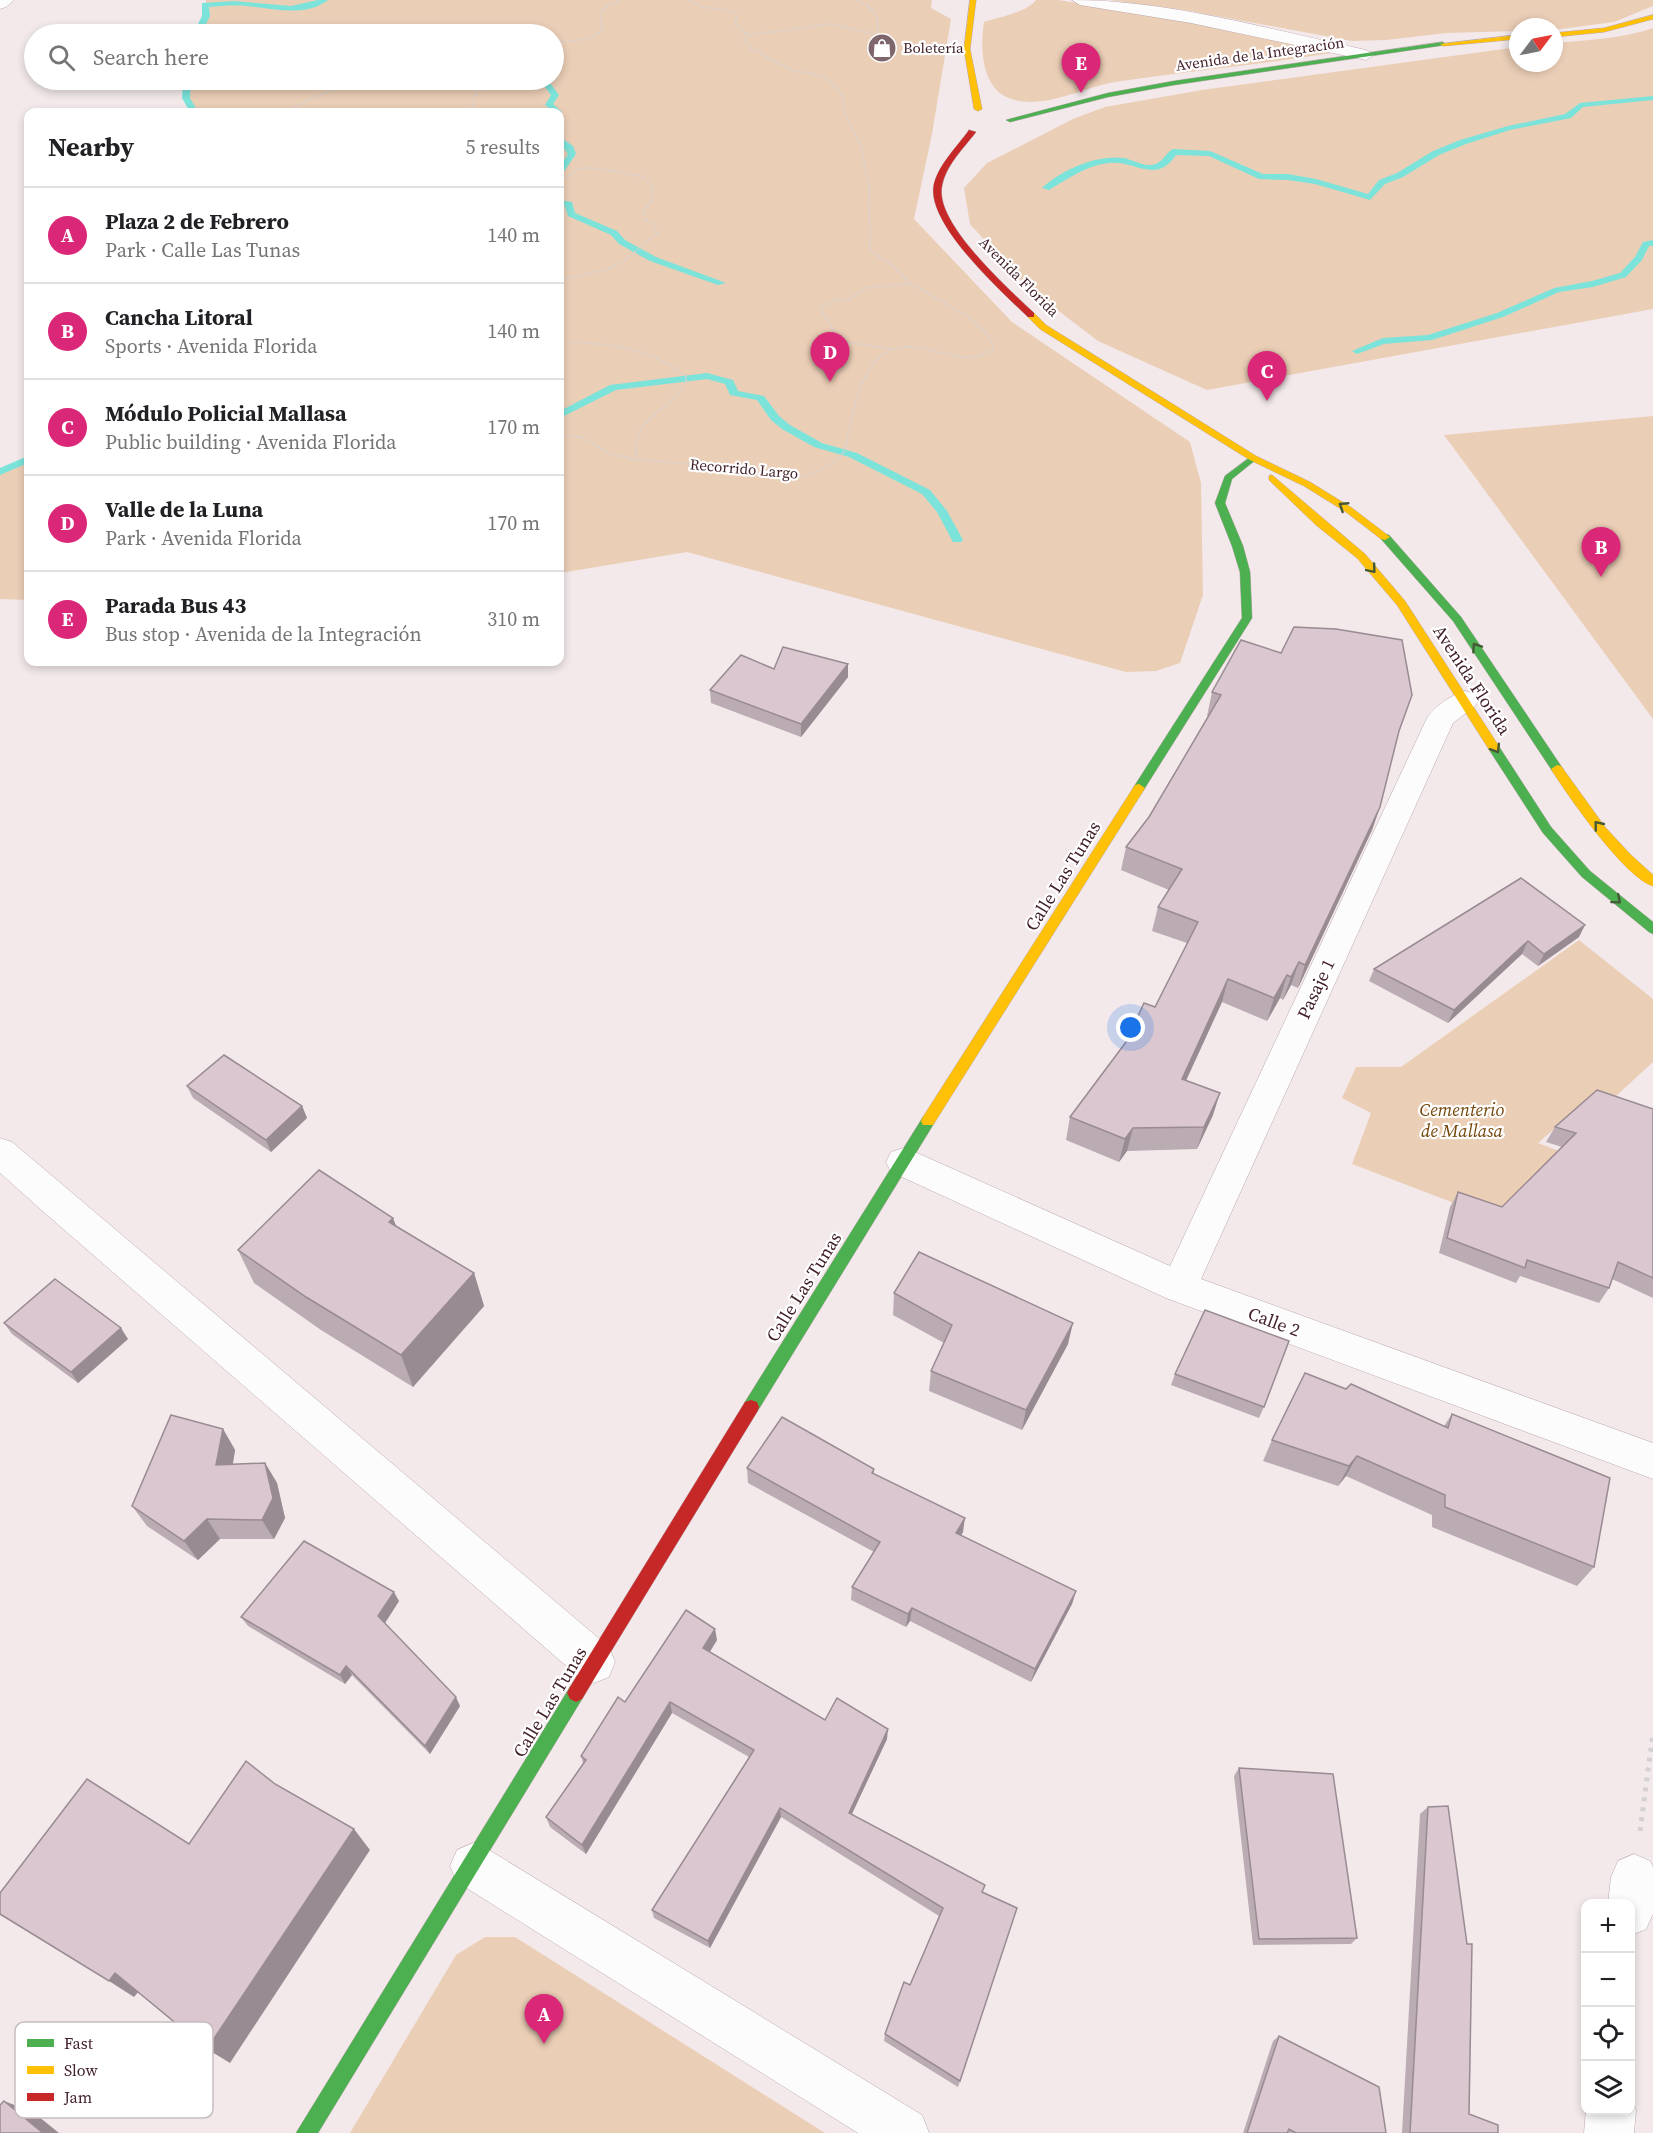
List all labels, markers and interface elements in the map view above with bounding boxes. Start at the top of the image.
north arrow [1509,18,1563,72]
search box [24,24,564,90]
street label: Avenida de la Integración [1174,31,1346,76]
shop icon: Boletería [866,32,898,64]
place label: Boletería [903,37,964,58]
icon: search [45,41,78,74]
text: Search here [93,42,209,72]
pin: E [1062,44,1100,93]
text: Nearby [48,129,134,165]
text: 5 results [465,133,540,161]
text: Plaza 2 de Febrero [105,206,289,236]
text: A [61,221,74,249]
text: 140 m [487,221,540,249]
street label: Avenida Florida [975,232,1064,322]
text: Park · Calle Las Tunas [105,236,300,264]
text: Cancha Litoral [105,302,253,332]
text: B [61,317,74,345]
text: 140 m [487,317,540,345]
text: Sports · Avenida Florida [105,332,317,360]
pin: D [810,332,850,382]
pin: C [1248,352,1286,401]
text: Módulo Policial Mallasa [105,398,347,428]
text: C [61,413,74,441]
text: 170 m [487,413,540,441]
text: Public building · Avenida Florida [105,428,396,456]
street label: Recorrido Largo [689,453,799,484]
text: Valle de la Luna [105,494,263,524]
one-way arrow [1339,502,1349,514]
text: D [60,509,75,537]
text: 170 m [487,509,540,537]
text: Park · Avenida Florida [105,524,302,552]
pin: B [1582,528,1620,577]
one-way arrow [1365,562,1376,573]
text: Parada Bus 43 [105,590,246,620]
text: E [62,605,73,633]
text: 310 m [487,605,540,633]
text: Bus stop · Avenida de la Integración [105,620,422,648]
street label: Avenida Florida [1428,620,1518,740]
one-way arrow [1472,643,1483,654]
one-way arrow [1489,743,1501,753]
street label: Calle Las Tunas [1019,816,1106,935]
one-way arrow [1594,821,1605,832]
one-way arrow [1610,893,1621,904]
street label: Pasaje 1 [1291,954,1340,1023]
your location [1116,1013,1145,1042]
park label: Cementerio de Mallasa [1420,1097,1505,1143]
street label: Calle Las Tunas [760,1227,847,1346]
street label: Calle 2 [1245,1301,1304,1342]
street label: Calle Las Tunas [507,1642,593,1762]
map controls [1581,1899,1635,2115]
button: + [1581,1899,1635,1953]
button: − [1581,1953,1635,2007]
pin: A [524,1994,564,2044]
button: locate [1581,2007,1635,2061]
legend [15,2022,213,2118]
text: Fast [64,2032,94,2054]
text: Slow [64,2059,99,2081]
button: layers [1581,2061,1635,2115]
text: Jam [63,2086,92,2108]

